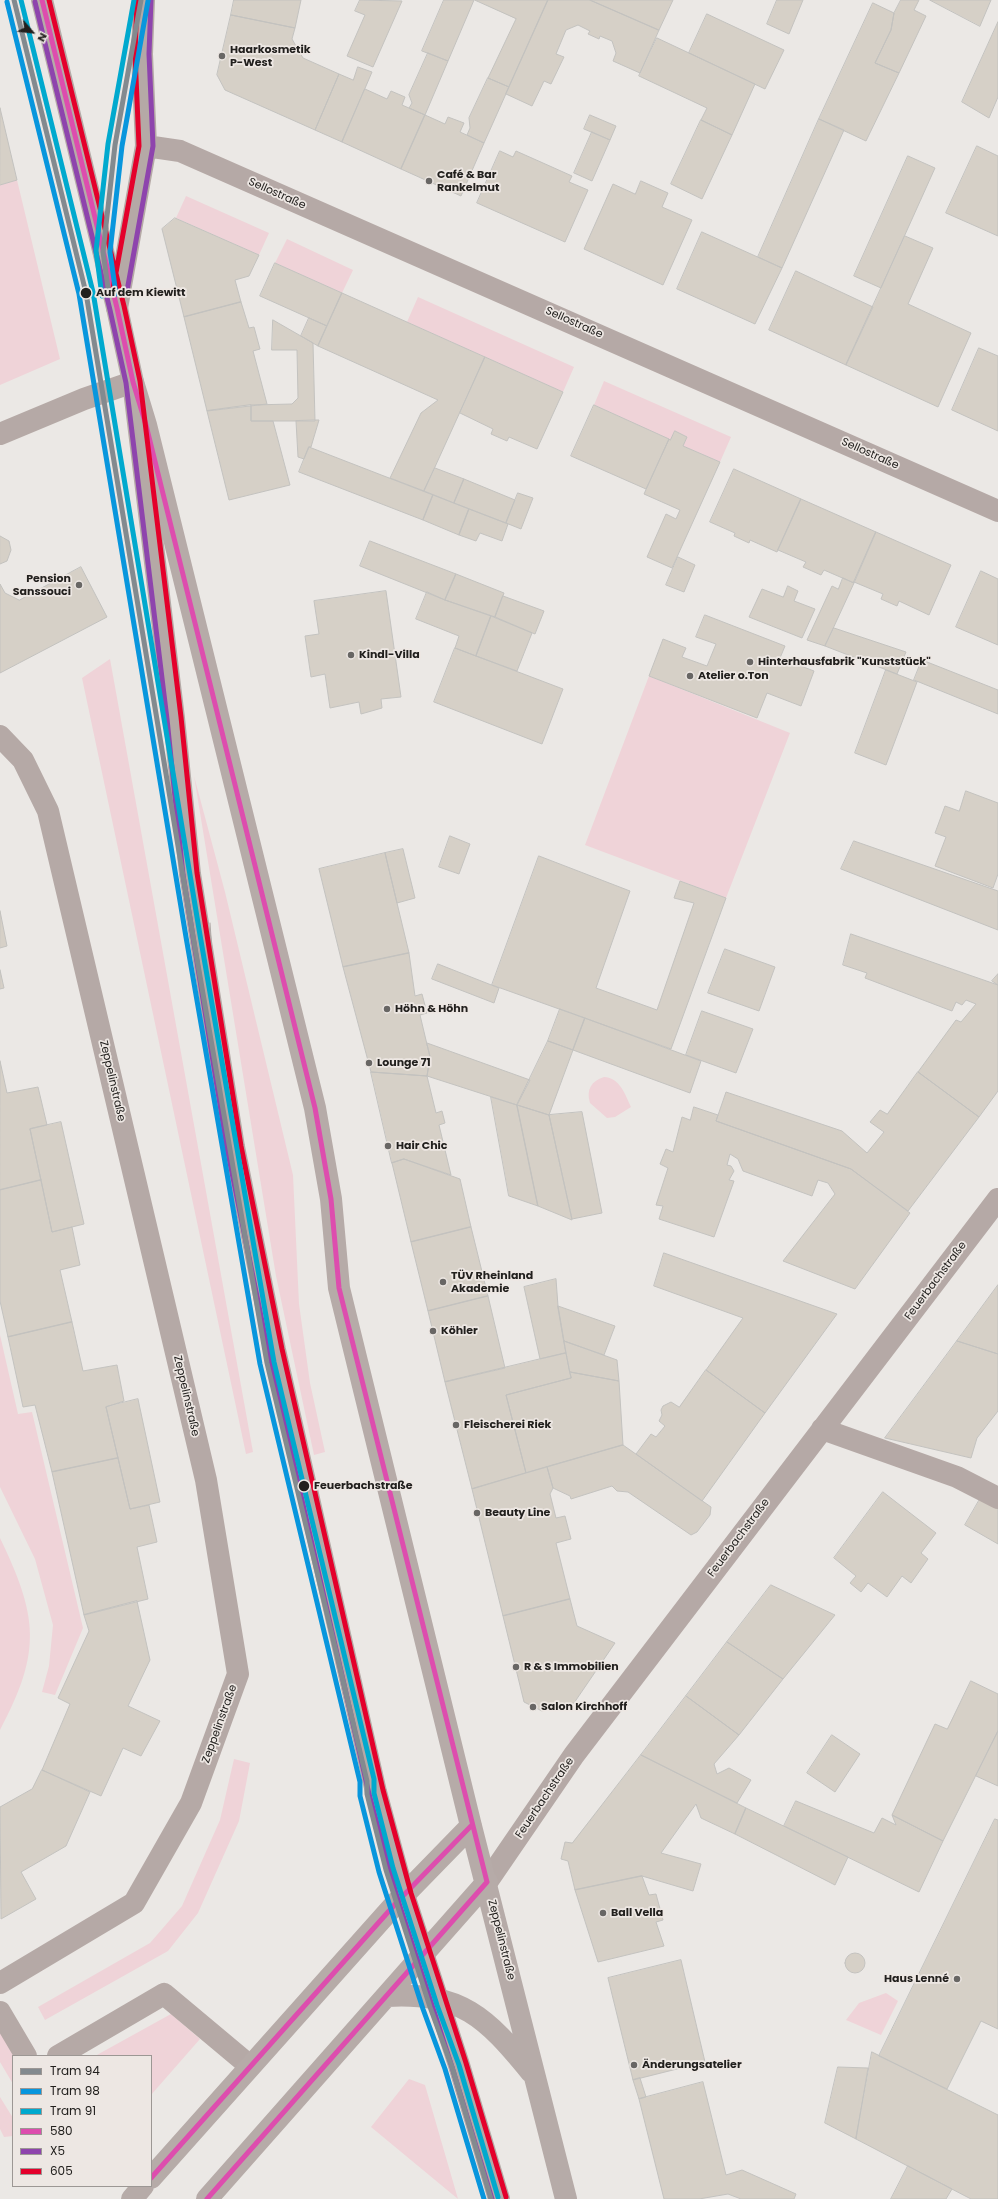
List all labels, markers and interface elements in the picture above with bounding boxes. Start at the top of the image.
north arrow [12,12,52,52]
text: N [34,30,52,45]
place label: Haarkosmetik P-West [230,43,311,69]
marker: Haarkosmetik P-West [217,51,227,61]
place label: Café & Bar Rankelmut [437,168,499,194]
street label: Sellostraße [246,175,308,213]
marker: Café & Bar Rankelmut [424,176,434,186]
marker: Auf dem Kiewitt [79,286,93,300]
place label: Auf dem Kiewitt [96,286,185,300]
street label: Sellostraße [543,304,605,342]
street label: Sellostraße [839,435,901,473]
place label: Pension Sanssouci [13,572,71,598]
marker: Pension Sanssouci [74,580,84,590]
place label: Kindl-Villa [359,648,420,662]
marker: Kindl-Villa [346,650,356,660]
place label: Hinterhausfabrik "Kunststück" [758,655,931,669]
marker: Hinterhausfabrik "Kunststück" [745,657,755,667]
place label: Atelier o.Ton [698,669,769,683]
marker: Atelier o.Ton [685,671,695,681]
place label: Höhn & Höhn [395,1002,468,1016]
marker: Höhn & Höhn [382,1004,392,1014]
street label: Zeppelinstraße [96,1039,128,1123]
place label: Lounge 71 [377,1056,431,1070]
marker: Lounge 71 [364,1058,374,1068]
place label: Hair Chic [396,1139,447,1153]
marker: Hair Chic [383,1141,393,1151]
street label: Feuerbachstraße [902,1239,970,1323]
place label: TÜV Rheinland Akademie [451,1269,533,1295]
marker: TÜV Rheinland Akademie [438,1277,448,1287]
place label: Köhler [441,1324,478,1338]
marker: Köhler [428,1326,438,1336]
street label: Zeppelinstraße [170,1354,202,1438]
place label: Fleischerei Riek [464,1418,551,1432]
marker: Fleischerei Riek [451,1420,461,1430]
marker: Feuerbachstraße [297,1479,311,1493]
place label: Feuerbachstraße [314,1479,413,1493]
street label: Feuerbachstraße [705,1496,773,1580]
place label: Beauty Line [485,1506,550,1520]
marker: Beauty Line [472,1508,482,1518]
place label: R & S Immobilien [524,1660,619,1674]
marker: R & S Immobilien [511,1662,521,1672]
street label: Zeppelinstraße [200,1683,240,1765]
place label: Salon Kirchhoff [541,1700,627,1714]
marker: Salon Kirchhoff [528,1702,538,1712]
street label: Feuerbachstraße [513,1755,577,1841]
street label: Zeppelinstraße [485,1898,517,1982]
place label: Ball Vella [611,1906,663,1920]
marker: Ball Vella [598,1908,608,1918]
place label: Haus Lenné [884,1972,949,1986]
marker: Haus Lenné [952,1974,962,1984]
legend [12,2055,152,2187]
place label: Änderungsatelier [642,2058,742,2072]
marker: Änderungsatelier [629,2060,639,2070]
text: Tram 94 [50,2062,100,2079]
text: Tram 98 [50,2082,100,2099]
text: Tram 91 [50,2102,96,2119]
text: 580 [50,2122,73,2139]
text: X5 [50,2142,65,2159]
text: 605 [50,2162,73,2179]

